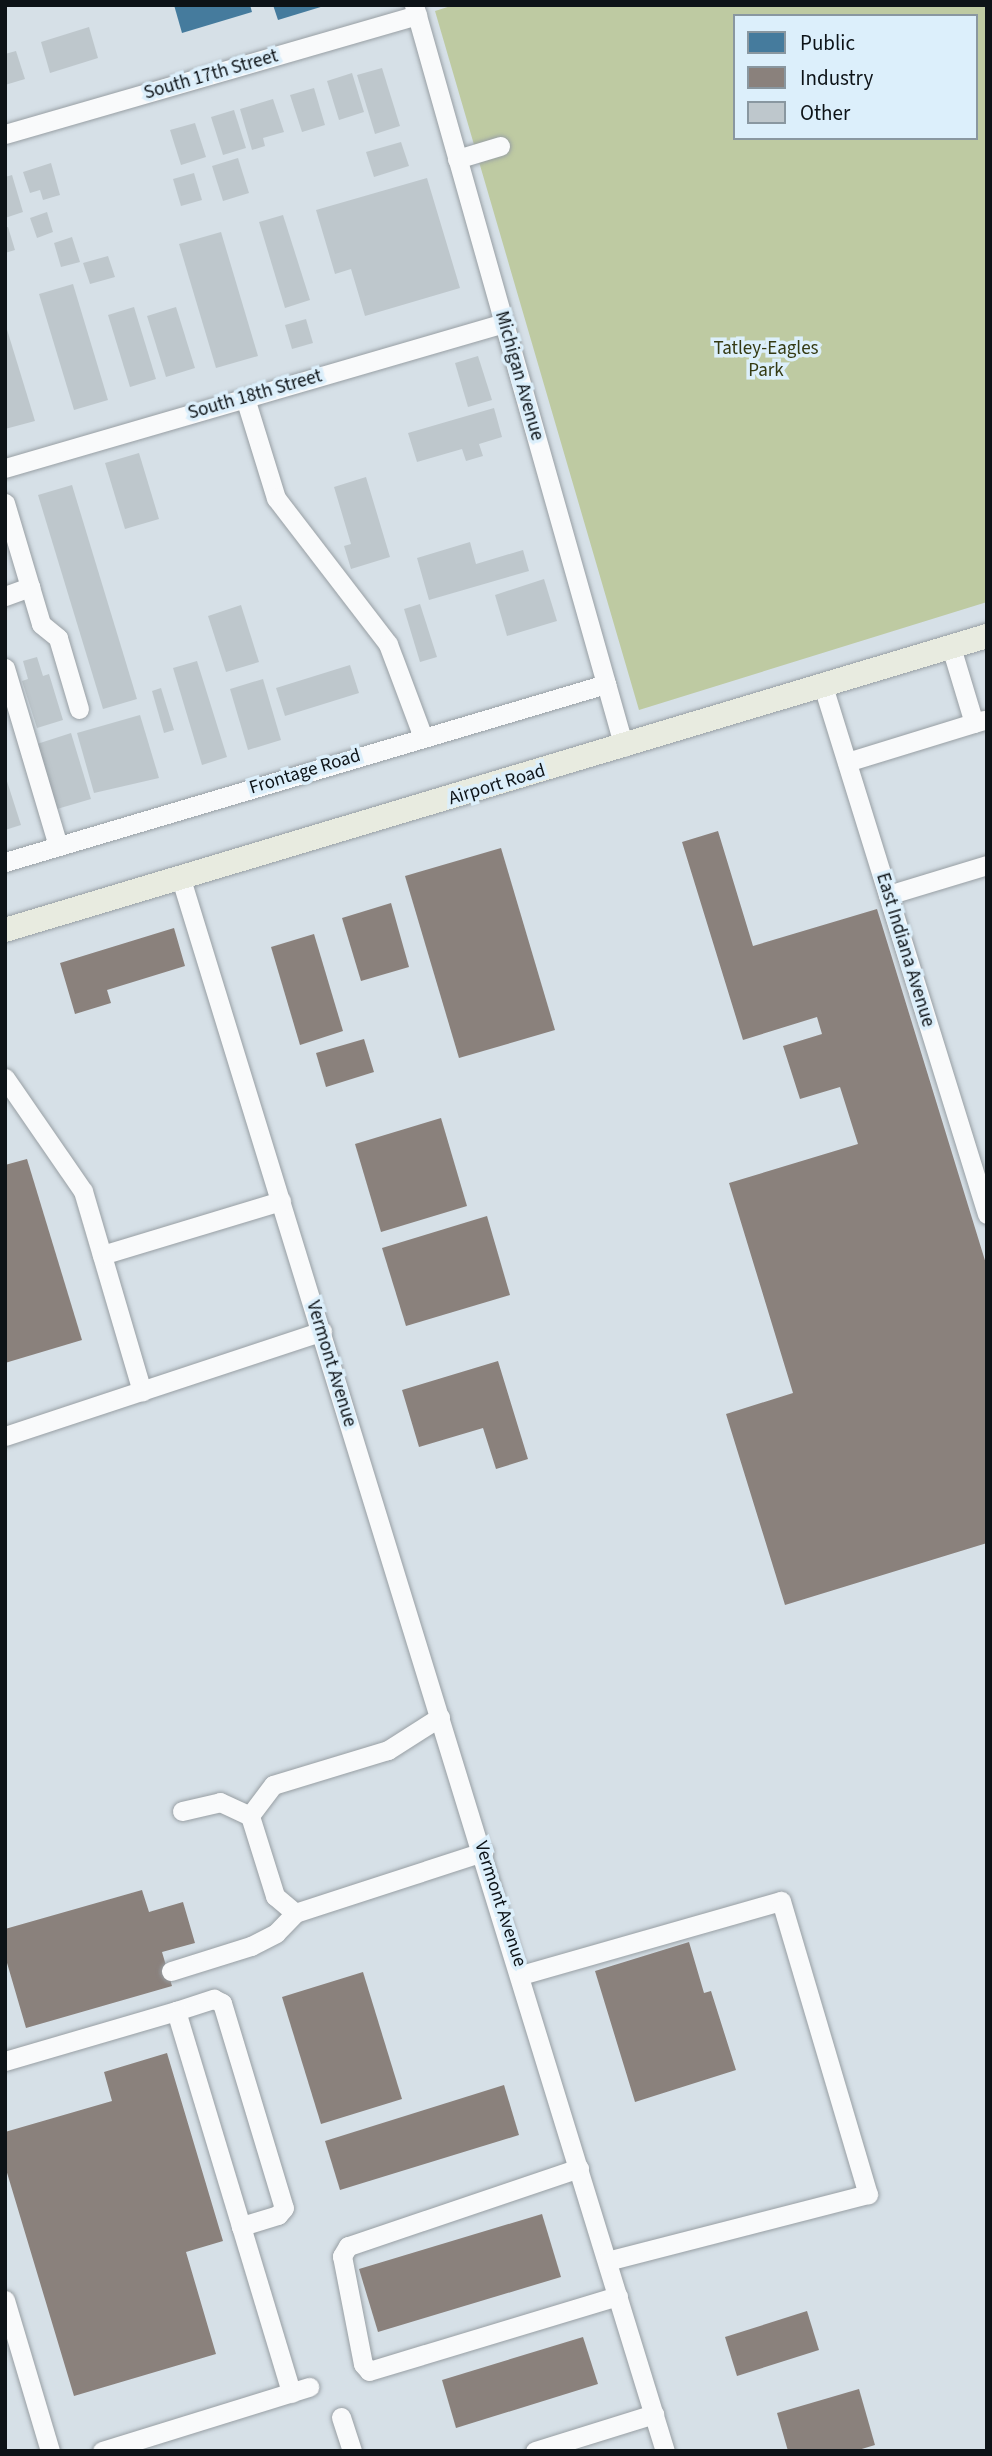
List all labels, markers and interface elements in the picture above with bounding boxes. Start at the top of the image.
legend [733,14,978,140]
text: Public [800,28,855,58]
street label: South 17th Street [141,45,281,105]
text: Industry [800,63,873,93]
text: Other [800,98,850,128]
street label: Michigan Avenue [490,309,548,443]
park label: Tatley-Eagles Park [713,338,819,382]
street label: South 18th Street [185,365,325,425]
street label: Frontage Road [247,744,363,800]
street label: Airport Road [446,759,548,811]
street label: East Indiana Avenue [871,870,939,1030]
street label: Vermont Avenue [301,1298,361,1430]
street label: Vermont Avenue [469,1838,531,1970]

